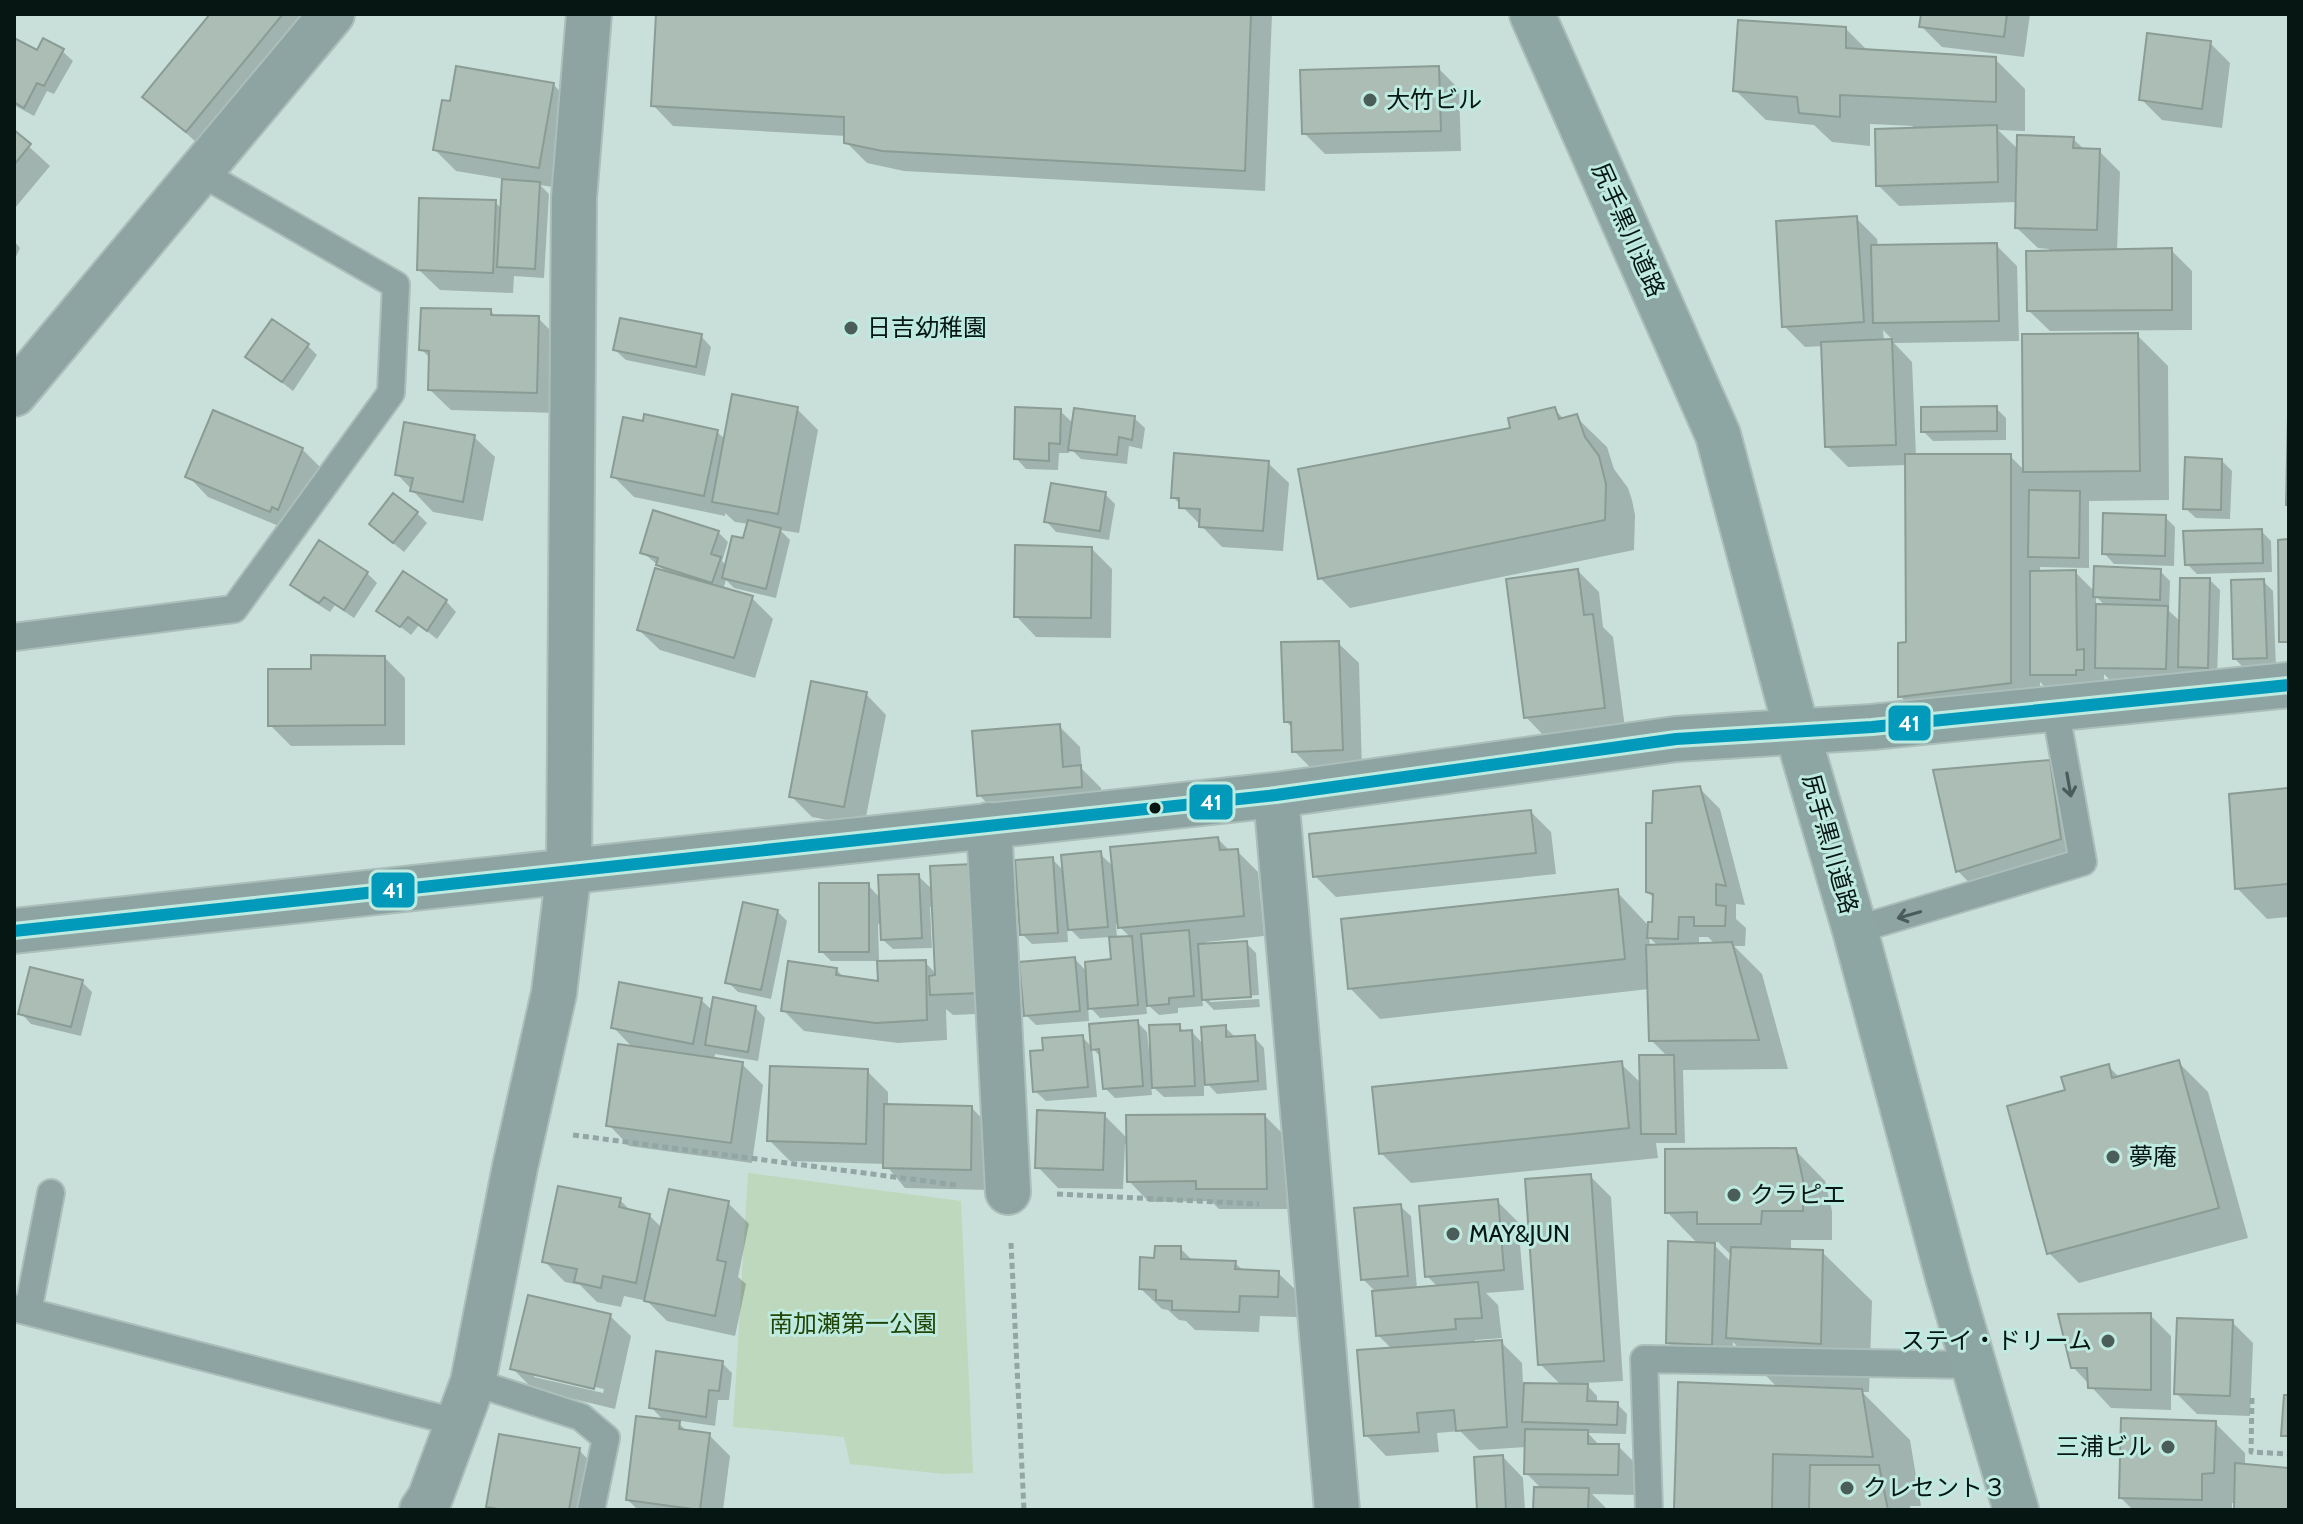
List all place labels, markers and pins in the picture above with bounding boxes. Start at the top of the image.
place label: 大竹ビル [1386,85,1482,114]
marker: 大竹ビル [1361,91,1379,109]
place label: 日吉幼稚園 [867,313,987,342]
marker: 日吉幼稚園 [842,319,860,337]
unlabelled marker [1147,800,1163,816]
place label: 夢庵 [2129,1142,2177,1171]
marker: 夢庵 [2104,1148,2122,1166]
place label: クラピエ [1750,1180,1846,1209]
marker: クラピエ [1725,1186,1743,1204]
place label: MAY&JUN [1469,1219,1570,1248]
marker: MAY&JUN [1444,1225,1462,1243]
place label: ステイ・ドリーム [1901,1326,2092,1355]
marker: ステイ・ドリーム [2099,1332,2117,1350]
place label: 三浦ビル [2056,1432,2152,1461]
marker: 三浦ビル [2159,1438,2177,1456]
place label: クレセント３ [1863,1473,2007,1502]
marker: クレセント３ [1838,1479,1856,1497]

